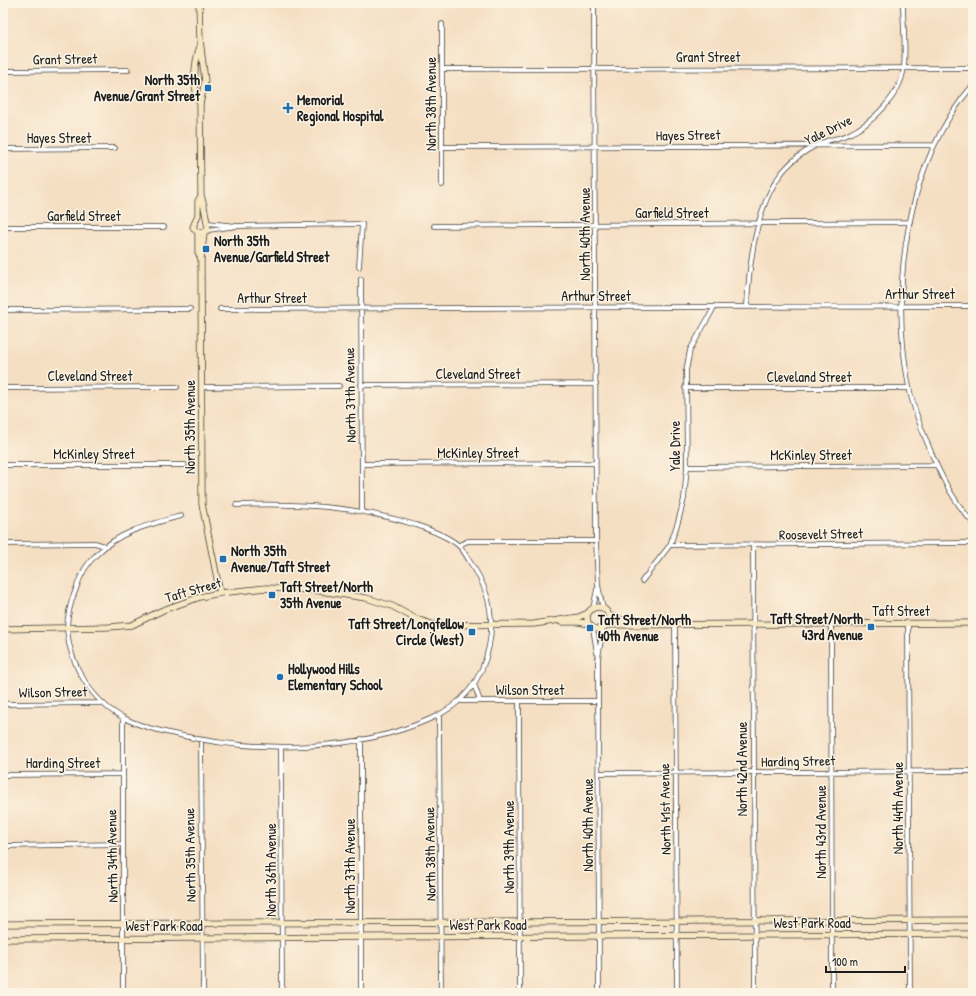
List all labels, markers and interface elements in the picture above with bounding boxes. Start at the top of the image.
street label: Grant Street [676,47,740,66]
street label: Grant Street [33,48,98,69]
street label: North 38th Avenue [421,57,440,151]
place label: North 35th Avenue/Grant Street [94,70,201,105]
marker: North 35th Avenue/Grant Street [203,83,213,93]
place label: Memorial Regional Hospital [297,90,384,127]
marker: Memorial Regional Hospital [282,102,294,114]
street label: Yale Drive [801,110,855,149]
street label: Hayes Street [655,124,721,146]
street label: Hayes Street [27,128,92,148]
street label: North 40th Avenue [575,187,594,281]
street label: Garfield Street [635,203,709,222]
street label: Garfield Street [47,206,121,225]
place label: North 35th Avenue/Garfield Street [214,231,330,266]
marker: North 35th Avenue/Garfield Street [201,244,211,254]
street label: Arthur Street [885,284,955,303]
street label: Arthur Street [561,286,631,305]
street label: Arthur Street [237,288,307,307]
street label: North 37th Avenue [339,347,360,443]
street label: Cleveland Street [436,364,521,383]
street label: Cleveland Street [48,366,133,385]
street label: Cleveland Street [767,367,852,386]
street label: North 35th Avenue [180,380,199,474]
street label: Yale Drive [665,420,684,471]
street label: McKinley Street [437,443,519,463]
street label: McKinley Street [53,444,135,464]
street label: McKinley Street [770,445,852,465]
street label: Roosevelt Street [779,523,863,544]
place label: North 35th Avenue/Taft Street [231,541,331,576]
marker: North 35th Avenue/Taft Street [218,554,228,564]
street label: Taft Street [163,572,223,607]
place label: Taft Street/North 35th Avenue [279,577,373,612]
marker: Taft Street/North 35th Avenue [267,590,277,600]
street label: Taft Street [872,601,930,620]
place label: Taft Street/North 43rd Avenue [769,609,863,644]
place label: Taft Street/North 40th Avenue [597,610,691,645]
place label: Taft Street/Longfellow Circle (West) [347,614,465,649]
marker: Taft Street/North 43rd Avenue [866,622,876,632]
marker: Taft Street/North 40th Avenue [585,623,595,633]
marker: Taft Street/Longfellow Circle (West) [467,627,477,637]
place label: Hollywood Hills Elementary School [288,659,383,696]
marker: Hollywood Hills Elementary School [275,672,285,682]
street label: Wilson Street [496,680,565,699]
street label: Wilson Street [19,681,88,702]
street label: North 42nd Avenue [732,721,751,816]
street label: Harding Street [761,750,836,772]
street label: Harding Street [26,753,100,773]
street label: North 44th Avenue [888,761,907,854]
street label: North 41st Avenue [654,763,675,855]
street label: North 40th Avenue [578,778,597,872]
street label: North 43rd Avenue [811,785,830,879]
street label: North 39th Avenue [499,800,518,894]
street label: North 38th Avenue [419,806,440,901]
street label: North 35th Avenue [179,807,200,902]
street label: North 34th Avenue [101,809,122,903]
street label: North 37th Avenue [340,818,359,914]
street label: North 36th Avenue [261,823,280,917]
street label: West Park Road [773,913,851,932]
street label: West Park Road [449,915,527,934]
street label: West Park Road [125,916,203,935]
scale bar [826,948,905,974]
text: 100 m [832,953,858,970]

